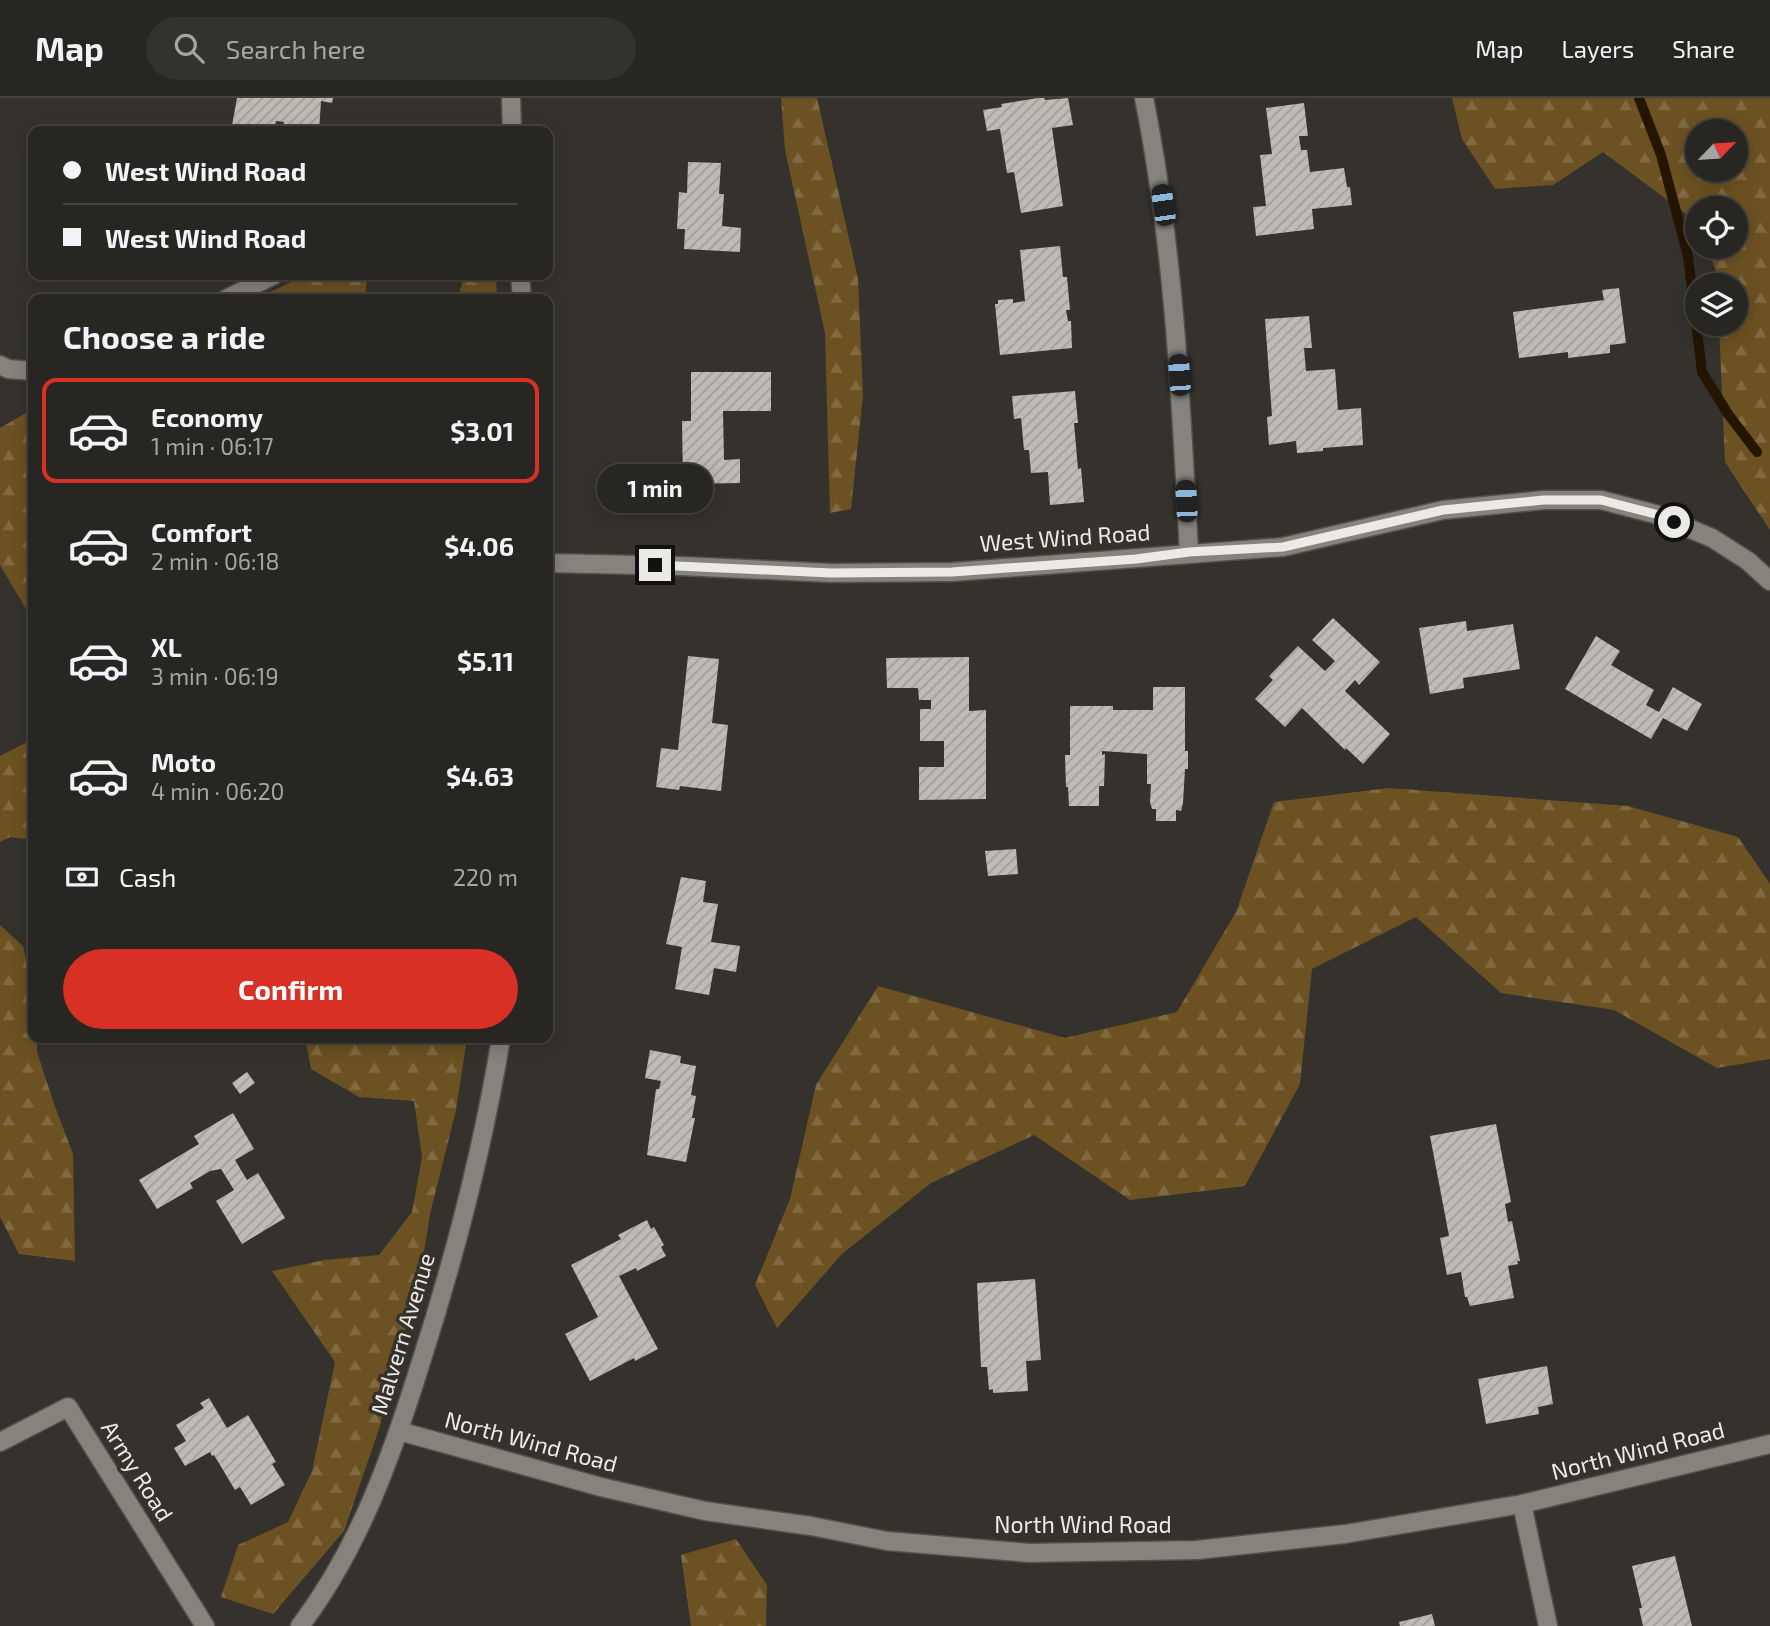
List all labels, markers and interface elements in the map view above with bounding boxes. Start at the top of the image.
search box [146,17,636,80]
text: Map [35,28,104,68]
icon: search [170,29,208,67]
text: Search here [226,33,365,64]
text: Map [1475,34,1523,63]
text: Layers [1561,34,1634,63]
text: Share [1672,34,1735,63]
north arrow [1685,119,1748,182]
map controls [1685,119,1748,336]
text: West Wind Road [105,155,306,186]
car [1150,183,1177,227]
button: locate [1685,196,1748,259]
text: West Wind Road [105,222,306,253]
button: layers [1685,273,1748,336]
text: Choose a ride [63,317,266,355]
car [1168,353,1191,397]
icon: car [67,399,130,462]
text: Economy [151,401,263,432]
text: $3.01 [450,415,514,446]
text: 1 min · 06:17 [151,432,274,460]
callout: 1 min [597,463,713,512]
text: 1 min [627,474,683,502]
car [1175,479,1198,523]
route start [1658,506,1690,538]
icon: car [67,514,130,577]
text: Comfort [151,516,252,547]
street label: West Wind Road [979,517,1151,557]
text: $4.06 [444,530,514,561]
text: 2 min · 06:18 [151,547,280,575]
route end [639,549,671,581]
icon: car [67,629,130,692]
text: XL [151,631,182,662]
text: $5.11 [457,645,514,676]
text: 3 min · 06:19 [151,662,279,690]
icon: car [67,744,130,807]
text: Moto [151,746,216,777]
text: $4.63 [446,760,514,791]
text: 4 min · 06:20 [151,777,284,805]
icon: cash [63,858,101,896]
text: Cash [119,861,176,892]
text: 220 m [453,863,518,891]
button: Confirm [63,949,518,1029]
street label: Malvern Avenue [364,1249,440,1418]
street label: North Wind Road [442,1405,621,1478]
street label: Army Road [96,1415,180,1526]
street label: North Wind Road [1548,1415,1727,1485]
street label: North Wind Road [994,1510,1172,1538]

